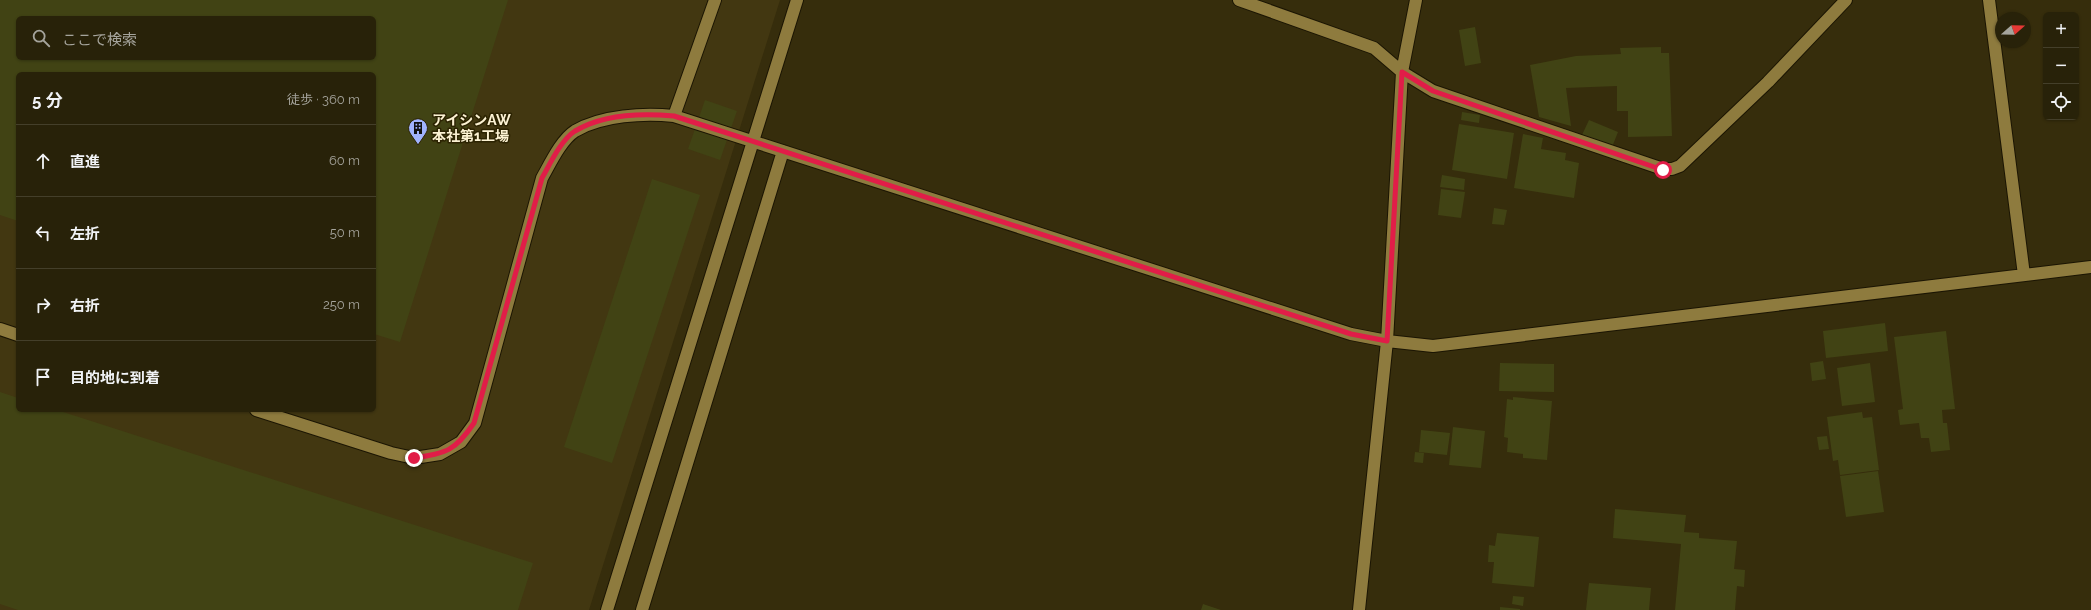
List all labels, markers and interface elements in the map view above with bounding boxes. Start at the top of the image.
north arrow [1995,12,2031,48]
map controls [2043,12,2079,120]
button: + [2043,12,2079,48]
search box [16,16,376,60]
icon: search [30,27,52,49]
text: ここで検索 [62,31,137,49]
button: − [2043,48,2079,84]
button: locate [2043,84,2079,120]
text: 5 分 [32,90,63,110]
text: 徒歩 · 360 m [287,92,360,107]
place label: アイシンAW 本社第1工場 [432,112,511,144]
building icon: アイシンAW 本社第1工場 [407,117,429,145]
icon: ahead [32,150,54,172]
text: 直進 [70,153,100,171]
text: 60 m [329,153,360,168]
route start [1654,161,1672,179]
icon: left [32,222,54,244]
text: 左折 [70,225,100,243]
text: 50 m [330,225,360,240]
icon: right [32,294,54,316]
text: 右折 [70,297,100,315]
text: 250 m [323,297,360,312]
icon: arrive [32,366,54,388]
text: 目的地に到着 [70,369,160,387]
route end [405,449,423,467]

